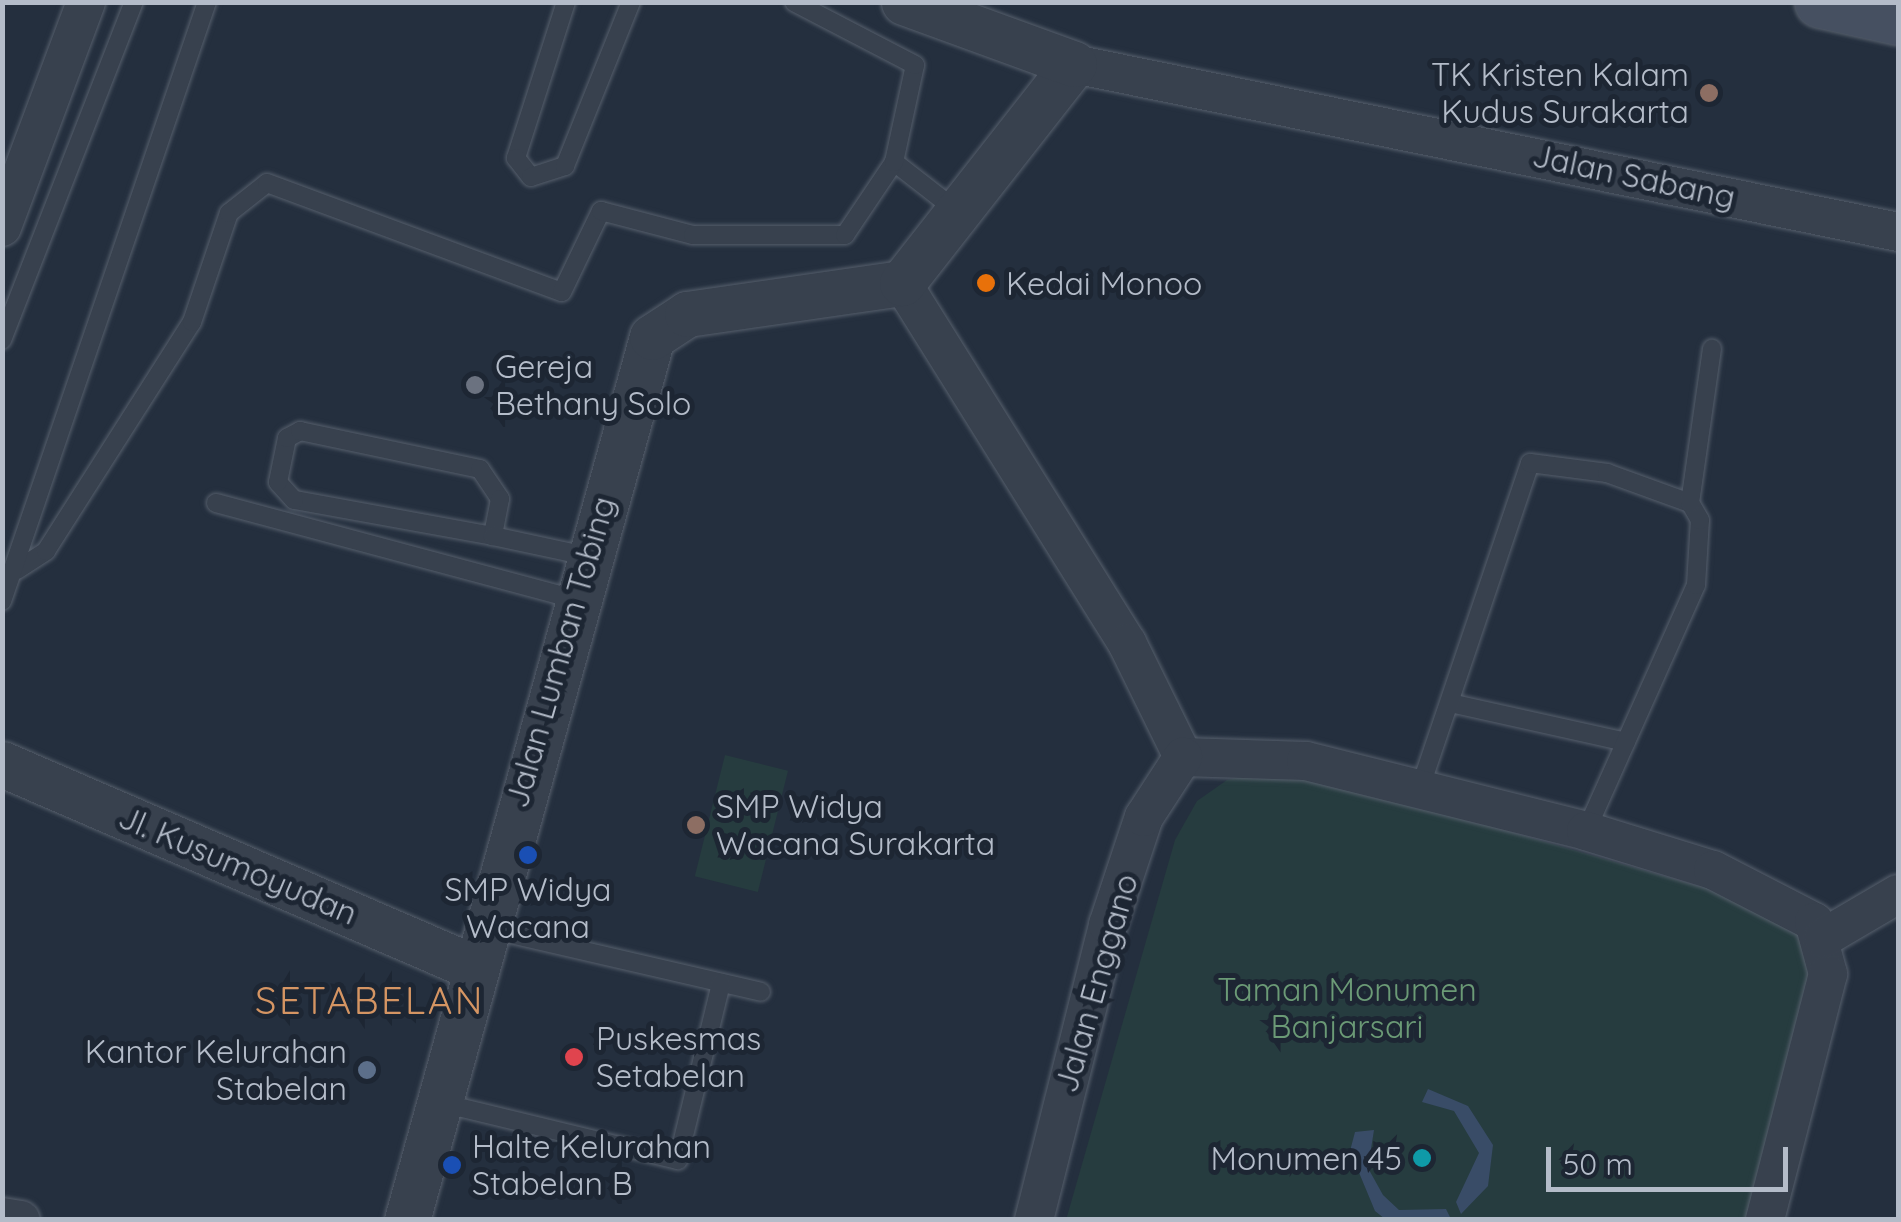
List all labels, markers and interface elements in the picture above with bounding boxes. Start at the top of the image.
place label: TK Kristen Kalam Kudus Surakarta [1431,56,1689,131]
marker: TK Kristen Kalam Kudus Surakarta [1698,82,1720,104]
street label: Jalan Sabang [1529,136,1739,216]
place label: Kedai Monoo [1006,264,1202,302]
marker: Kedai Monoo [975,272,997,294]
place label: Gereja Bethany Solo [495,348,691,423]
marker: Gereja Bethany Solo [464,374,486,396]
street label: Jalan Lumban Tobing [497,492,623,812]
place label: SMP Widya Wacana Surakarta [716,788,995,863]
street label: Jl. Kusumoyudan [113,798,363,932]
marker: SMP Widya Wacana Surakarta [685,814,707,836]
marker: SMP Widya Wacana [517,844,539,866]
street label: Jalan Enggano [1046,869,1146,1097]
place label: SMP Widya Wacana [445,871,611,946]
park label: Taman Monumen Banjarsari [1217,971,1477,1046]
district label: SETABELAN [255,978,485,1024]
place label: Puskesmas Setabelan [596,1020,761,1095]
place label: Kantor Kelurahan Stabelan [85,1033,347,1108]
marker: Puskesmas Setabelan [561,1044,587,1070]
marker: Kantor Kelurahan Stabelan [356,1059,378,1081]
scale bar [1551,1127,1794,1189]
place label: Halte Kelurahan Stabelan B [472,1128,711,1203]
place label: Monumen 45 [1210,1139,1402,1177]
text: 50 m [1563,1145,1633,1183]
marker: Monumen 45 [1411,1147,1433,1169]
marker: Halte Kelurahan Stabelan B [441,1154,463,1176]

